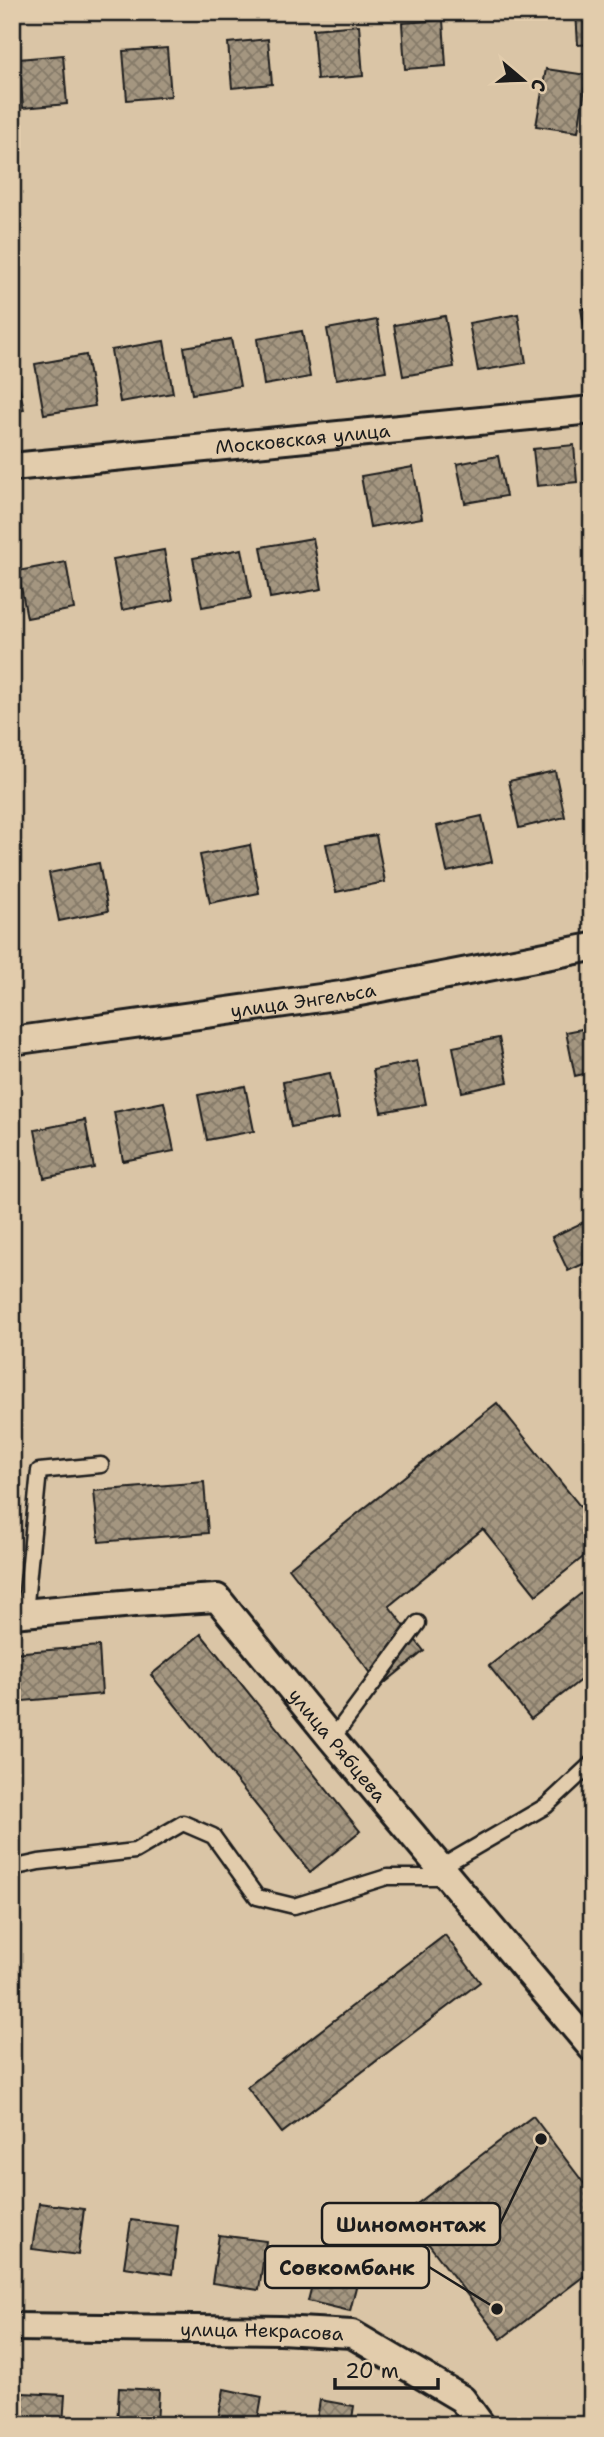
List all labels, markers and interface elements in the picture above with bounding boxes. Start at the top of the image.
north arrow [489,46,558,116]
text: С [525,76,552,95]
street label: Московская улица [214,418,391,460]
street label: улица Энгельса [229,977,378,1023]
street label: улица Рябцева [283,1683,392,1808]
callout: Шиномонтаж [322,2203,500,2245]
text: Шиномонтаж [336,2211,486,2239]
callout: Совкомбанк [265,2246,429,2288]
text: Совкомбанк [279,2254,415,2282]
street label: улица Некрасова [180,2317,344,2347]
scale bar [335,2346,438,2390]
text: 20 m [345,2357,399,2385]

